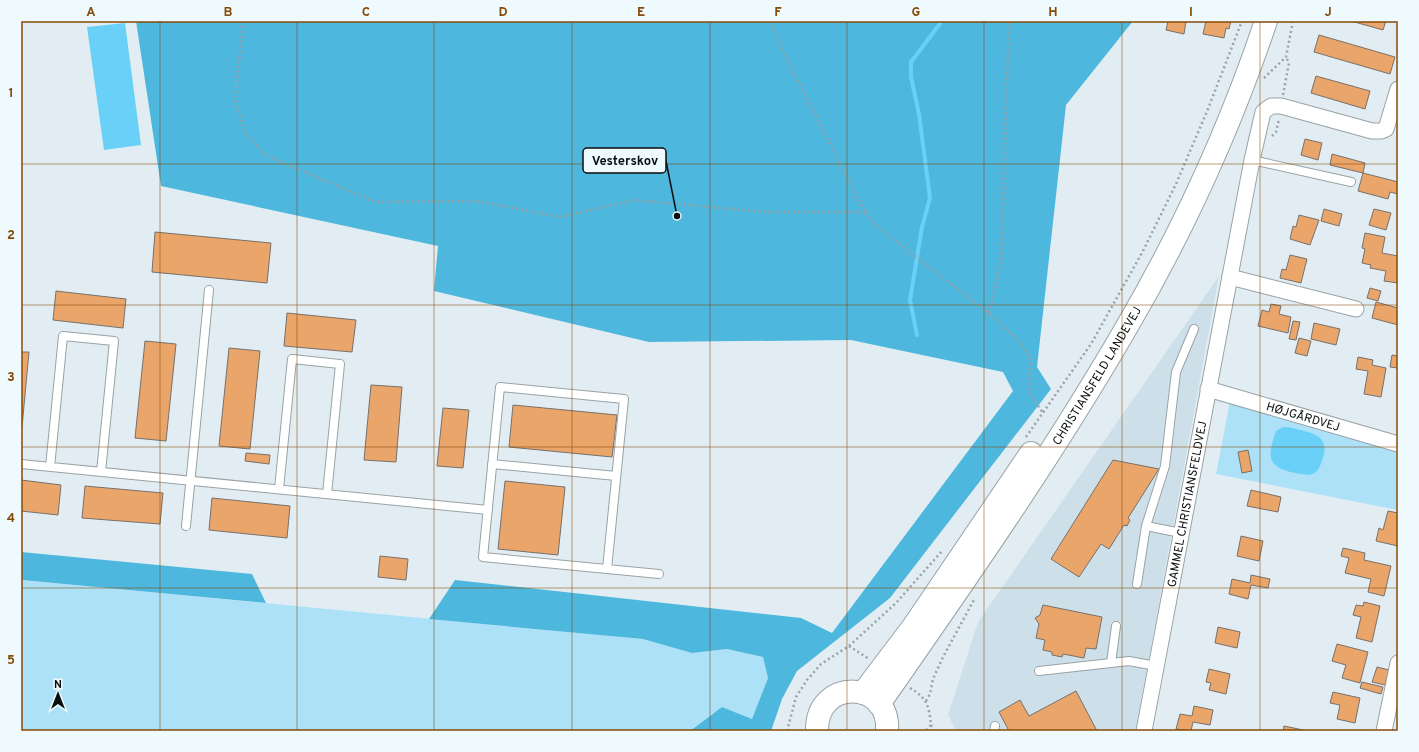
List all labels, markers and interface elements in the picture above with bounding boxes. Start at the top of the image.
text: A [86,5,96,21]
text: B [224,5,233,21]
text: C [362,5,370,21]
text: D [498,5,508,21]
text: E [637,5,645,21]
text: F [774,5,782,21]
text: G [912,5,921,21]
text: H [1048,5,1058,21]
text: I [1189,5,1193,21]
text: J [1324,5,1332,21]
text: 1 [8,86,14,102]
callout: Vesterskov [583,148,666,173]
text: Vesterskov [592,154,658,170]
text: 2 [7,228,15,244]
street label: CHRISTIANSFELD LANDEVEJ [1049,304,1146,449]
text: 3 [7,370,15,386]
street label: HØJGÅRDVEJ [1264,399,1342,436]
street label: GAMMEL CHRISTIANSFELDVEJ [1164,420,1211,589]
text: 4 [7,511,15,527]
text: 5 [7,653,15,669]
north arrow [38,674,78,714]
text: N [54,678,62,692]

